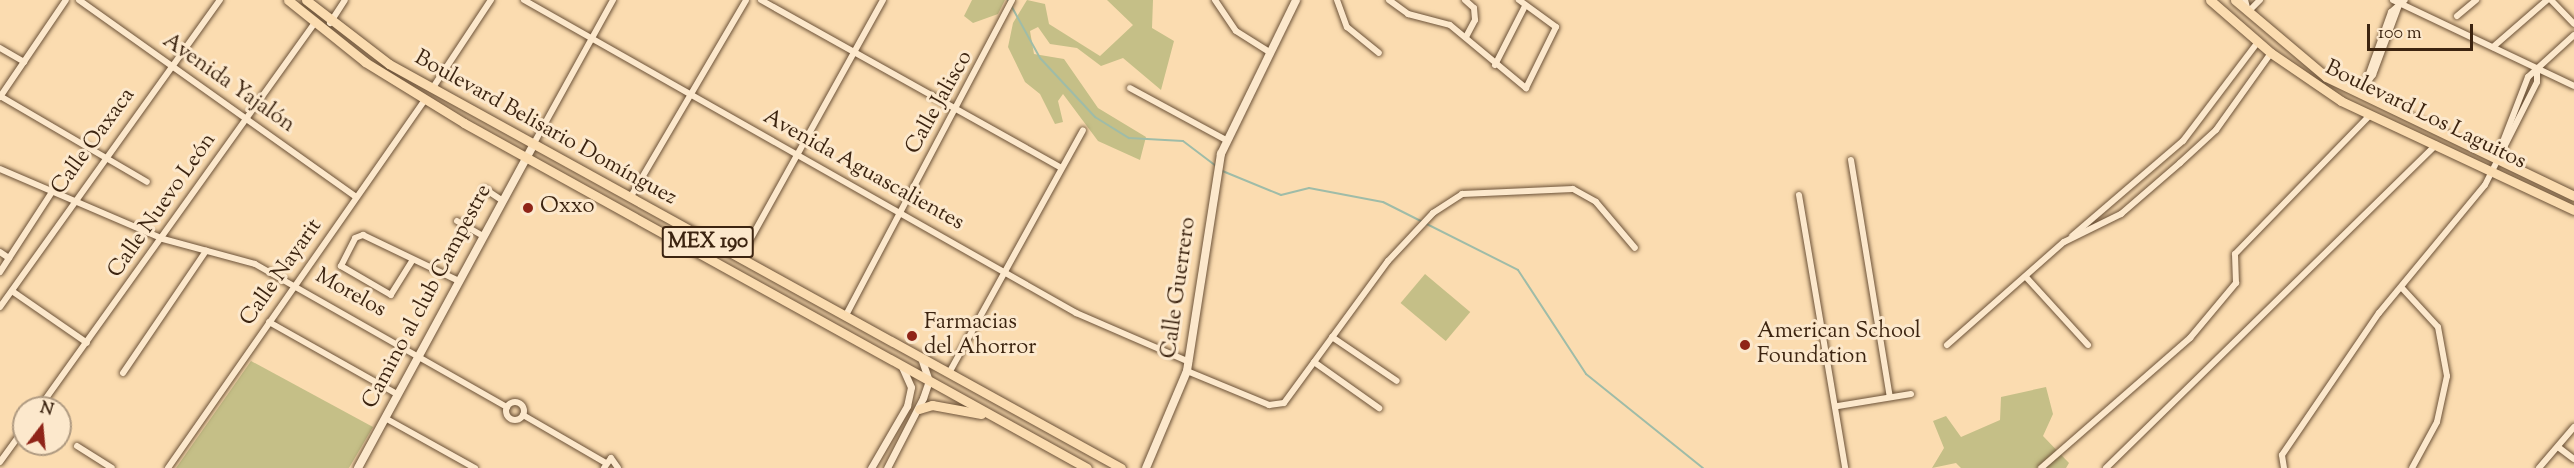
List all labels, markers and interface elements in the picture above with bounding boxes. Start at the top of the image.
scale bar [2370,12,2476,50]
text: 100 m [2378,21,2422,47]
street label: Avenida Yajalón [157,29,299,139]
street label: Boulevard Belisario Domínguez [409,46,681,212]
street label: Calle Jalisco [901,47,979,159]
street label: Boulevard Los Laguitos [2320,56,2530,176]
street label: Calle Oaxaca [46,83,142,201]
street label: Avenida Aguascalientes [758,105,968,237]
street label: Calle Nuevo León [103,128,223,284]
street label: Camino al club Campestre [358,180,498,414]
place label: Oxxo [540,195,595,221]
marker: Oxxo [521,201,535,215]
street label: Calle Nayarit [235,214,329,332]
street label: Calle Guerrero [1157,216,1203,360]
road number: MEX 190 [662,224,754,260]
street label: Morelos [310,264,390,324]
place label: Farmacias del Ahorror [924,310,1037,362]
place label: American School Foundation [1757,319,1921,370]
marker: Farmacias del Ahorror [905,329,919,343]
marker: American School Foundation [1738,338,1752,352]
north arrow [12,396,72,456]
text: N [37,397,56,423]

